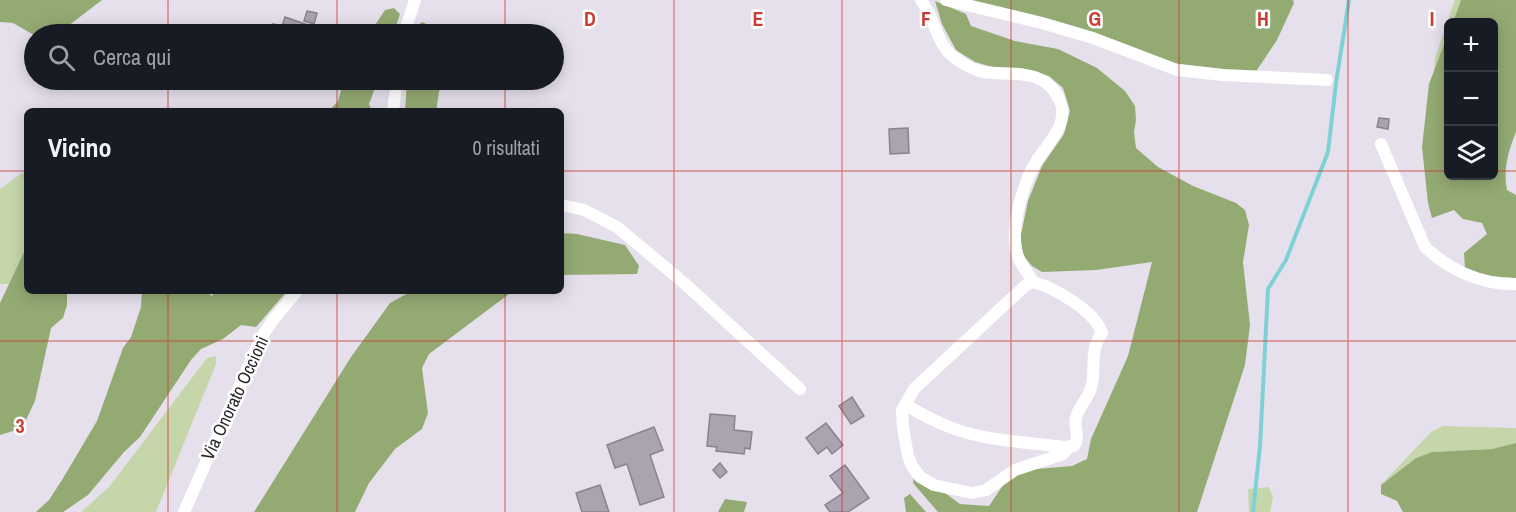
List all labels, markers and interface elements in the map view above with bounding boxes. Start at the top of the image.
text: D [584,5,596,32]
text: E [753,5,764,32]
text: F [921,5,931,32]
text: G [1089,5,1101,32]
text: H [1257,5,1269,32]
text: I [1430,5,1434,32]
map controls [1444,18,1498,180]
button: + [1444,18,1498,72]
search box [24,24,564,90]
icon: search [45,41,78,74]
text: Cerca qui [93,42,171,72]
button: − [1444,72,1498,126]
button: layers [1444,126,1498,180]
text: Vicino [48,130,112,165]
text: 0 risultati [473,134,540,161]
street label: Via Onorato Occioni [195,332,274,464]
text: 3 [15,412,25,439]

